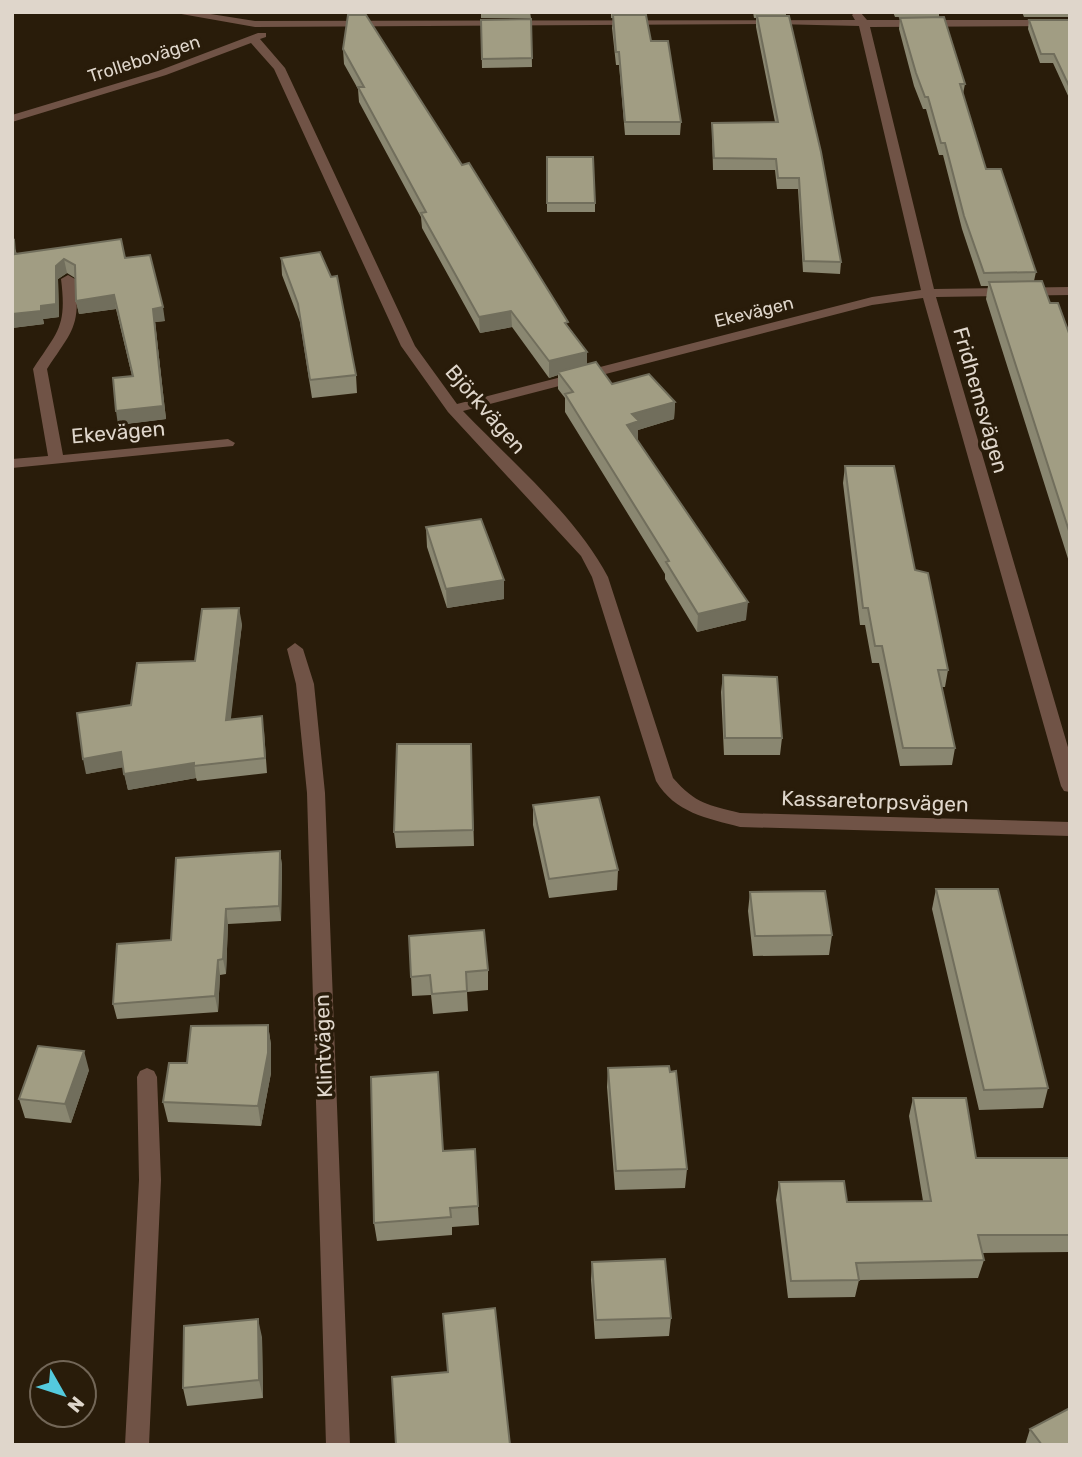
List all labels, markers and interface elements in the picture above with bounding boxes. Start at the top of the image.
street label: Trollebovägen [85,30,203,88]
street label: Ekevägen [712,292,796,332]
street label: Fridhemsvägen [948,324,1014,476]
street label: Björkvägen [440,359,532,459]
street label: Ekevägen [70,415,166,449]
street label: Kassaretorpsvägen [781,785,969,817]
street label: Klintvägen [309,994,337,1098]
north arrow [28,1359,98,1429]
text: N [63,1392,89,1417]

